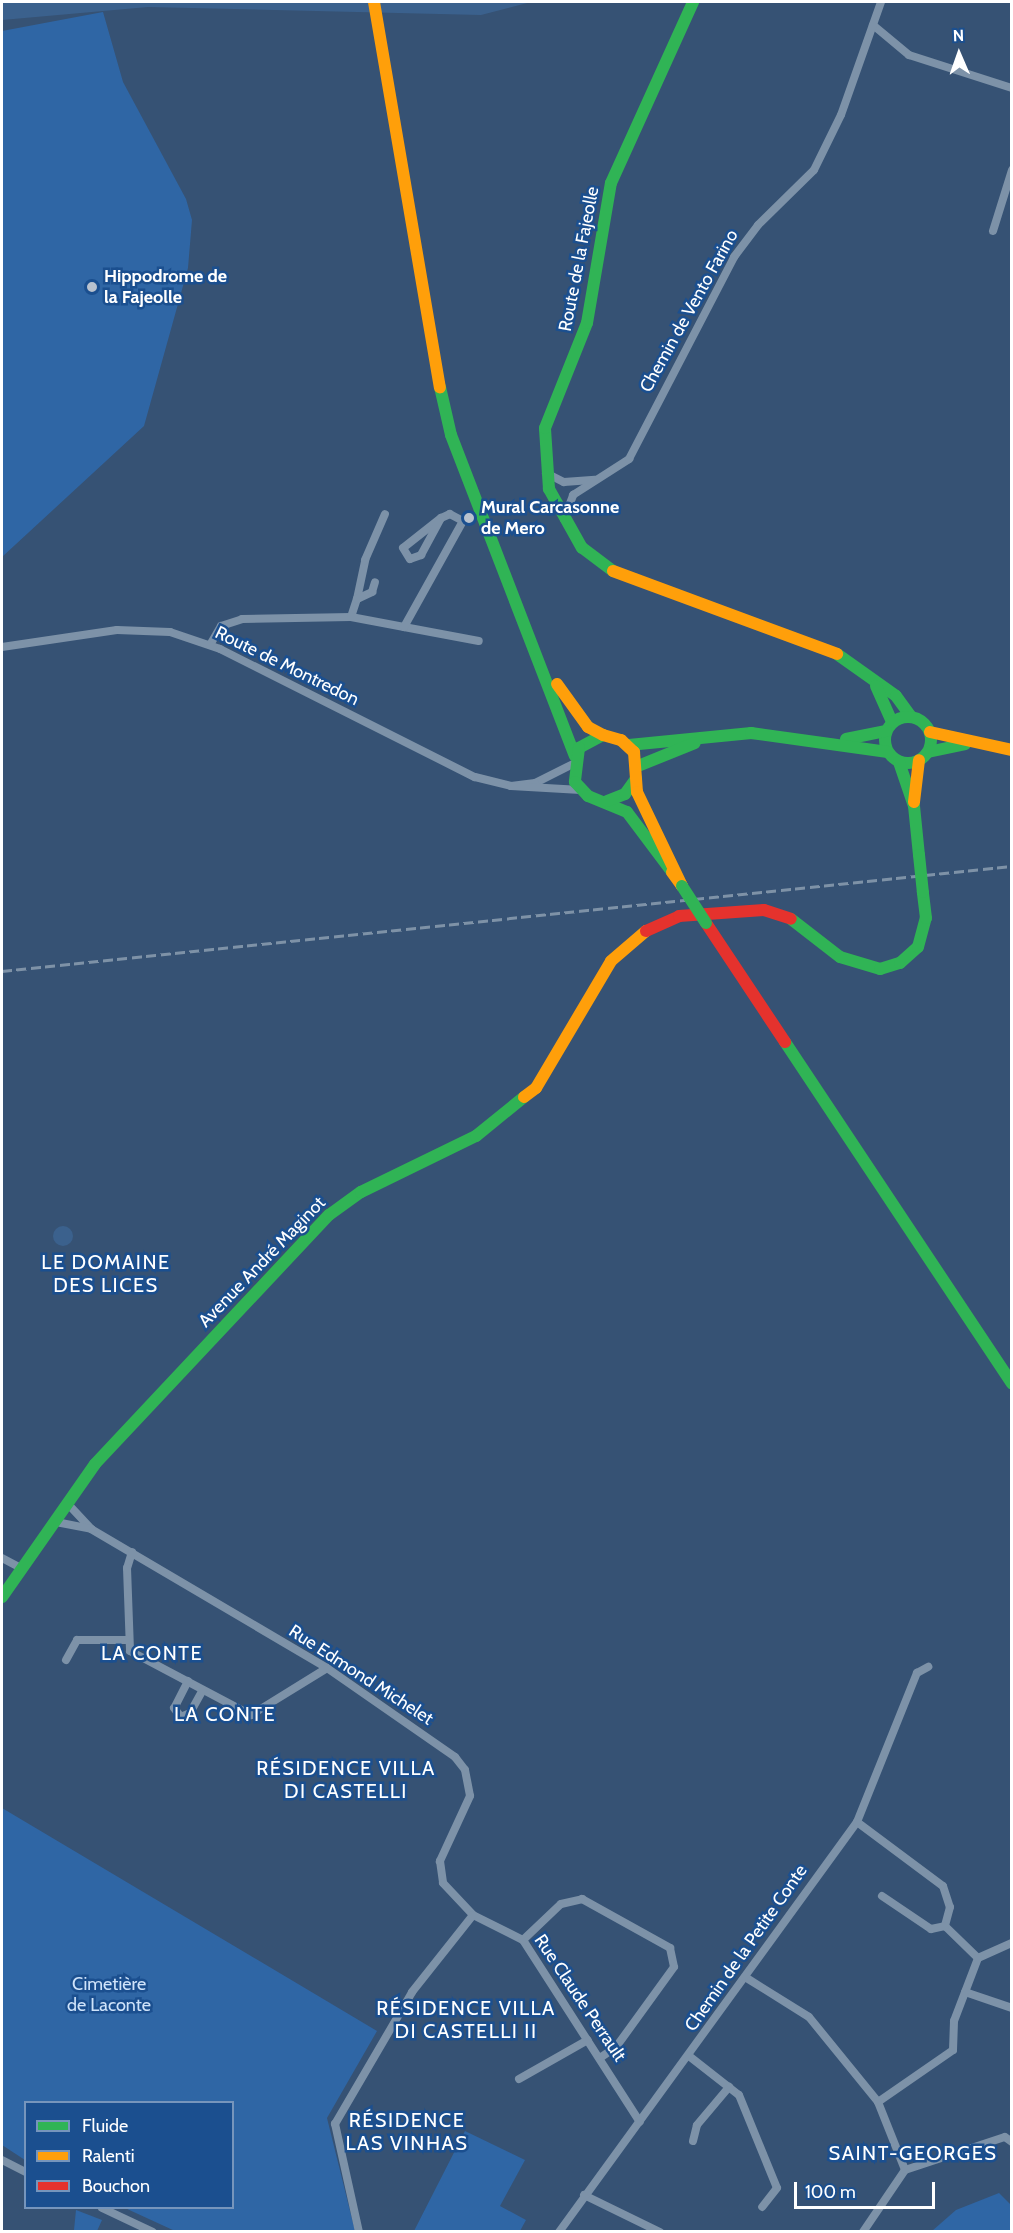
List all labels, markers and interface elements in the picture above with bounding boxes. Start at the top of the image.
north arrow [929,24,989,84]
text: N [952,26,964,45]
street label: Route de la Fajeolle [554,185,604,333]
street label: Chemin de Vento Farino [635,226,743,396]
place label: Hippodrome de la Fajeolle [104,266,227,308]
marker: Hippodrome de la Fajeolle [85,280,99,294]
place label: Mural Carcasonne de Mero [481,497,619,540]
marker: Mural Carcasonne de Mero [462,511,476,525]
street label: Route de Montredon [212,622,362,710]
street label: Avenue André Maginot [194,1192,330,1332]
district label: LE DOMAINE DES LICES [41,1251,171,1298]
street label: Rue Edmond Michelet [285,1620,437,1730]
district label: LA CONTE [101,1641,203,1665]
district label: LA CONTE [174,1702,276,1726]
district label: RÉSIDENCE VILLA DI CASTELLI [256,1756,436,1803]
street label: Chemin de la Petite Conte [680,1861,812,2035]
street label: Rue Claude Perrault [529,1930,631,2066]
park label: Cimetière de Laconte [67,1974,151,2016]
district label: RÉSIDENCE VILLA DI CASTELLI II [376,1997,556,2044]
legend [24,2101,234,2209]
district label: RÉSIDENCE LAS VINHAS [345,2108,469,2155]
text: Fluide [82,2115,128,2137]
district label: SAINT-GEORGES [829,2141,997,2165]
text: Ralenti [82,2145,135,2167]
scale bar [797,2170,938,2208]
text: Bouchon [82,2175,150,2197]
text: 100 m [805,2181,856,2203]

